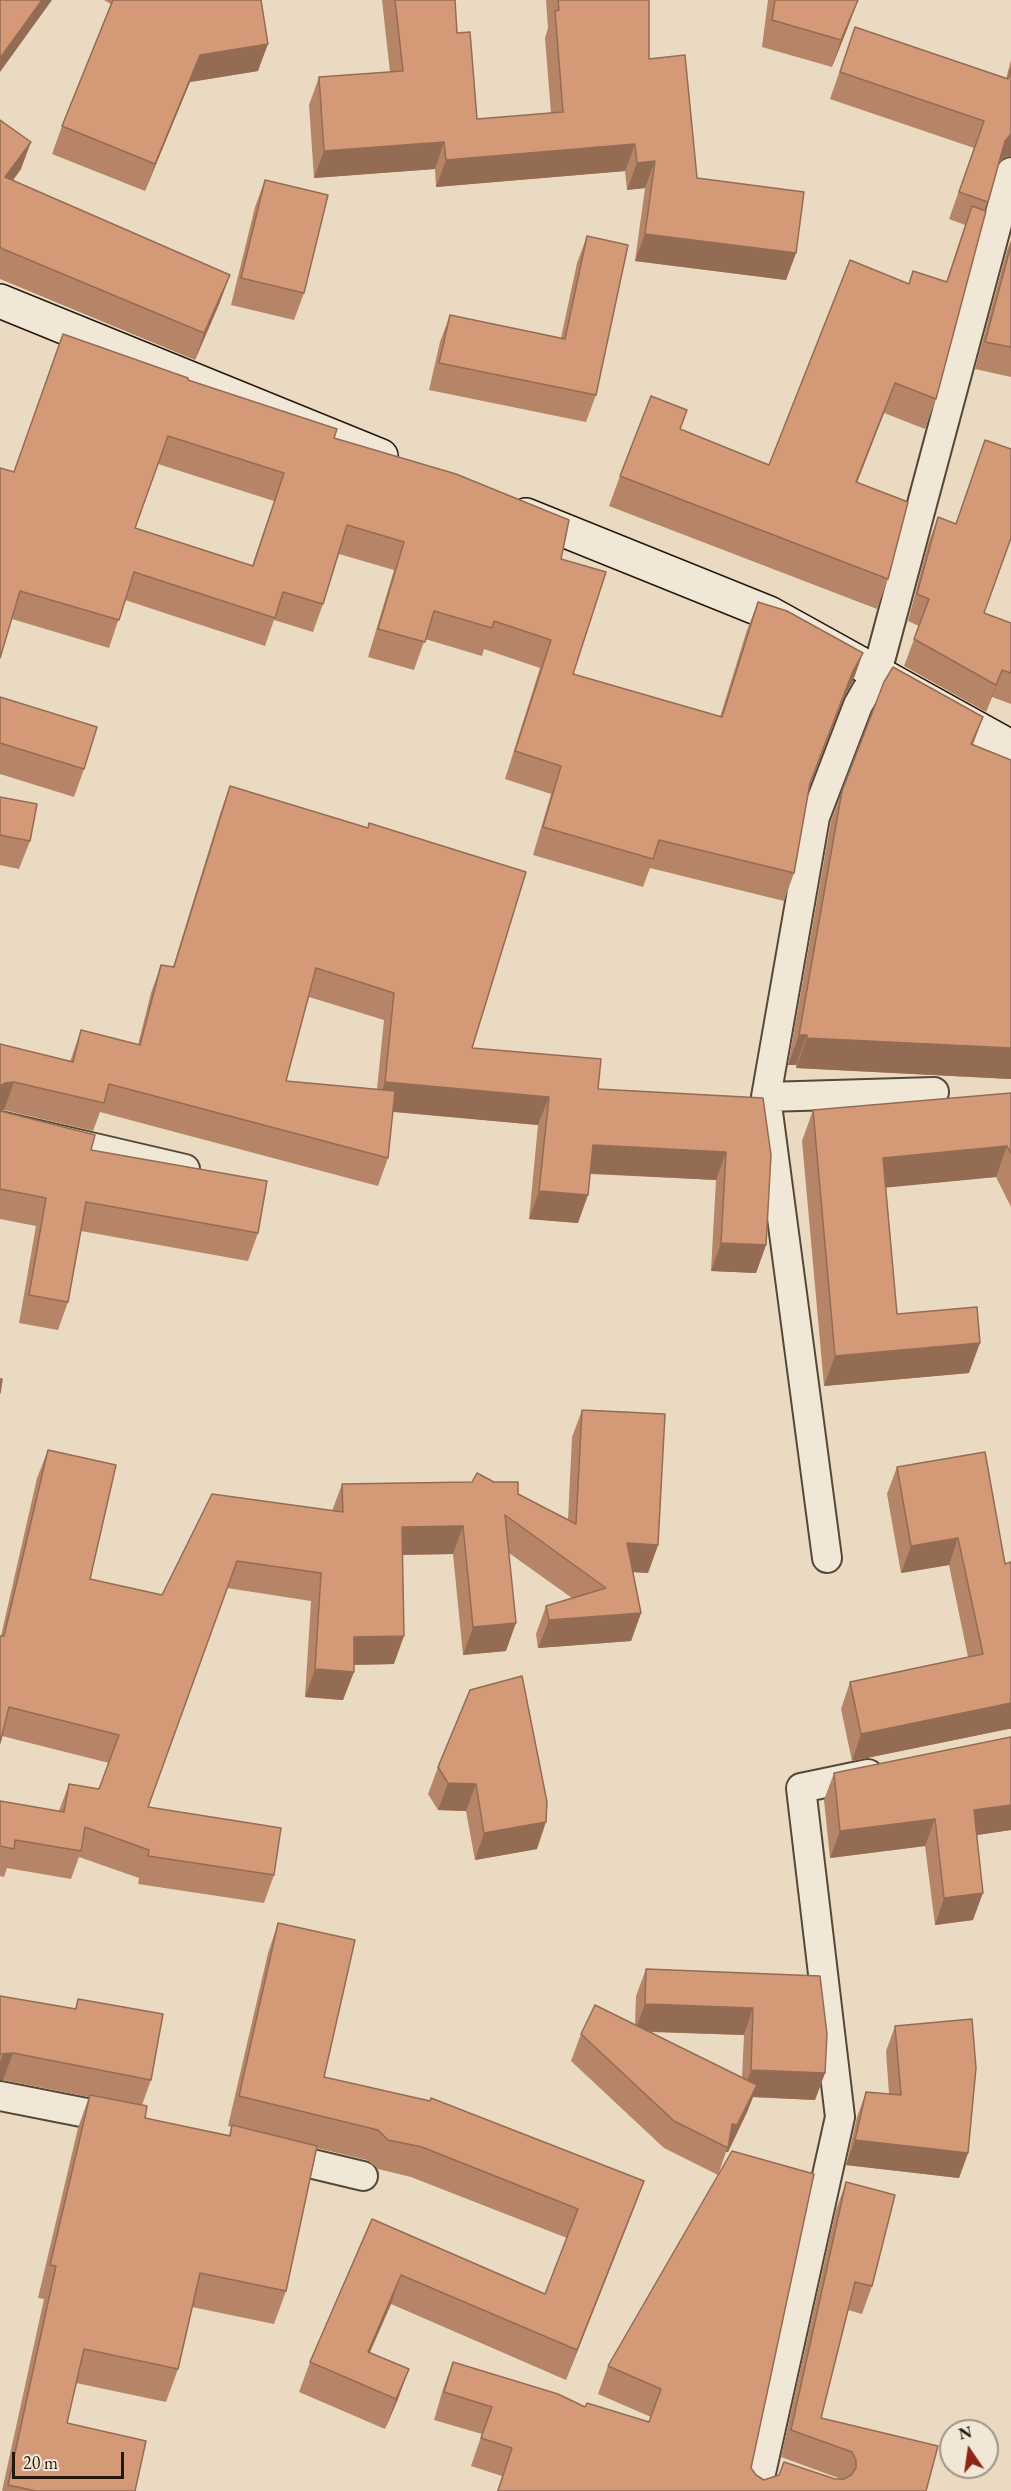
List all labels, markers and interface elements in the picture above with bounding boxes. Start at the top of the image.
north arrow [939,2419,999,2479]
text: N [957,2421,974,2445]
scale bar [15,2440,128,2478]
text: 20 m [23,2451,58,2474]

